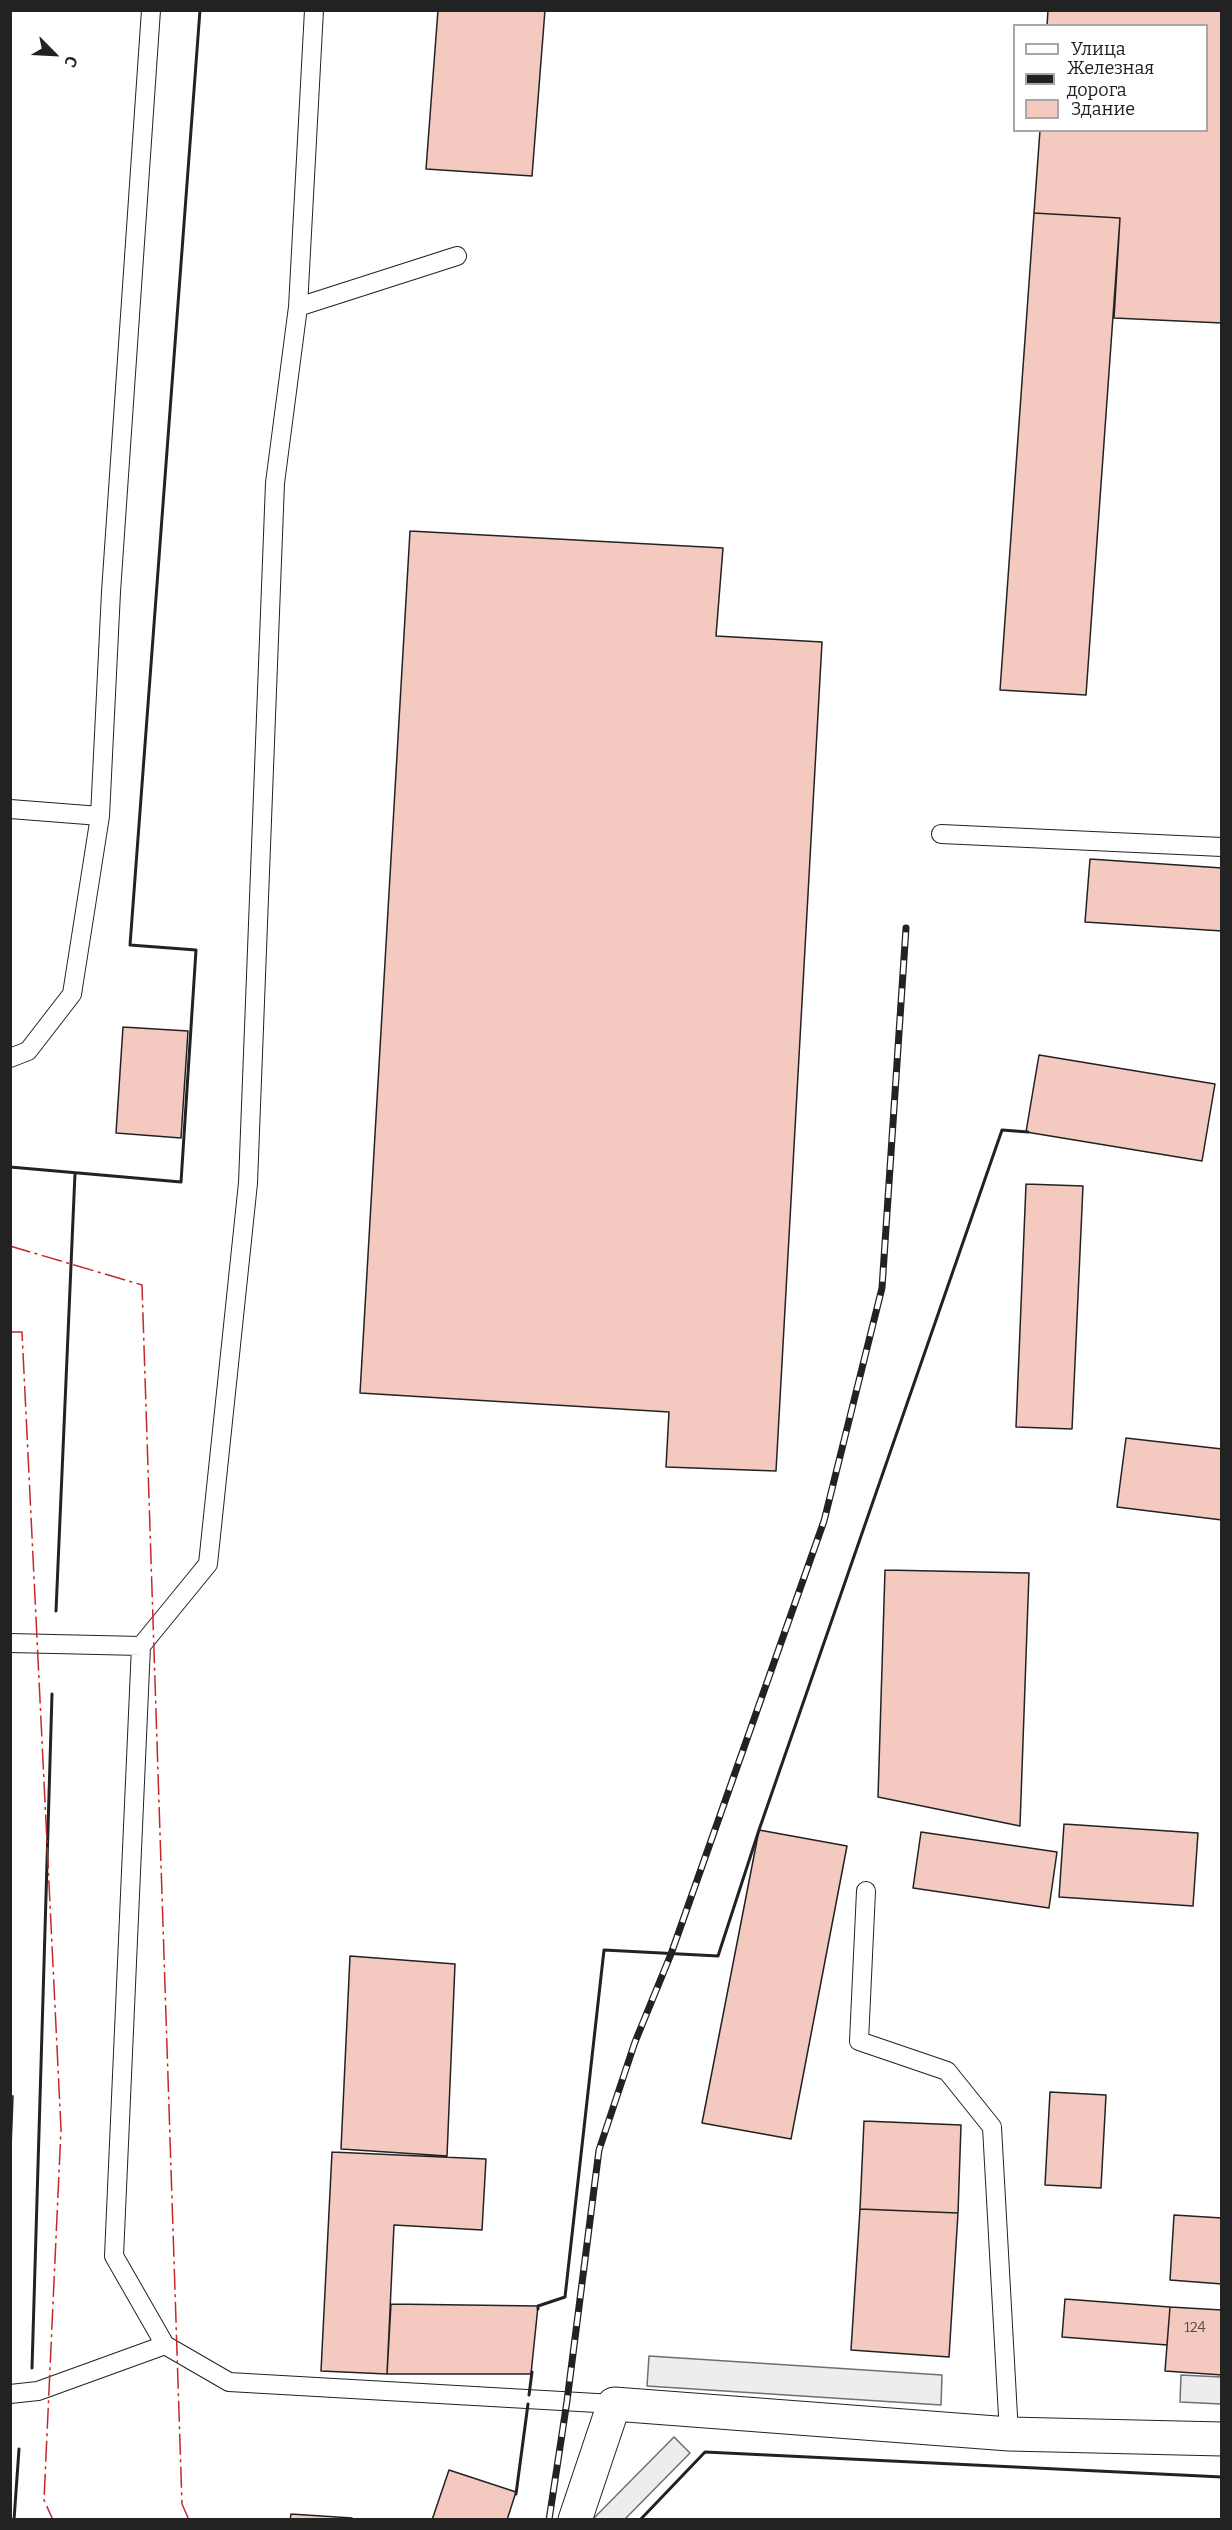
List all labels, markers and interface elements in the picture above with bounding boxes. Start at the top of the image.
north arrow [24,24,84,84]
legend [1013,24,1208,132]
text: Улица [1071,38,1126,60]
text: С [60,53,82,70]
text: Железная дорога [1067,57,1154,101]
text: Здание [1071,98,1135,120]
house number: 124 [1184,2320,1206,2336]

